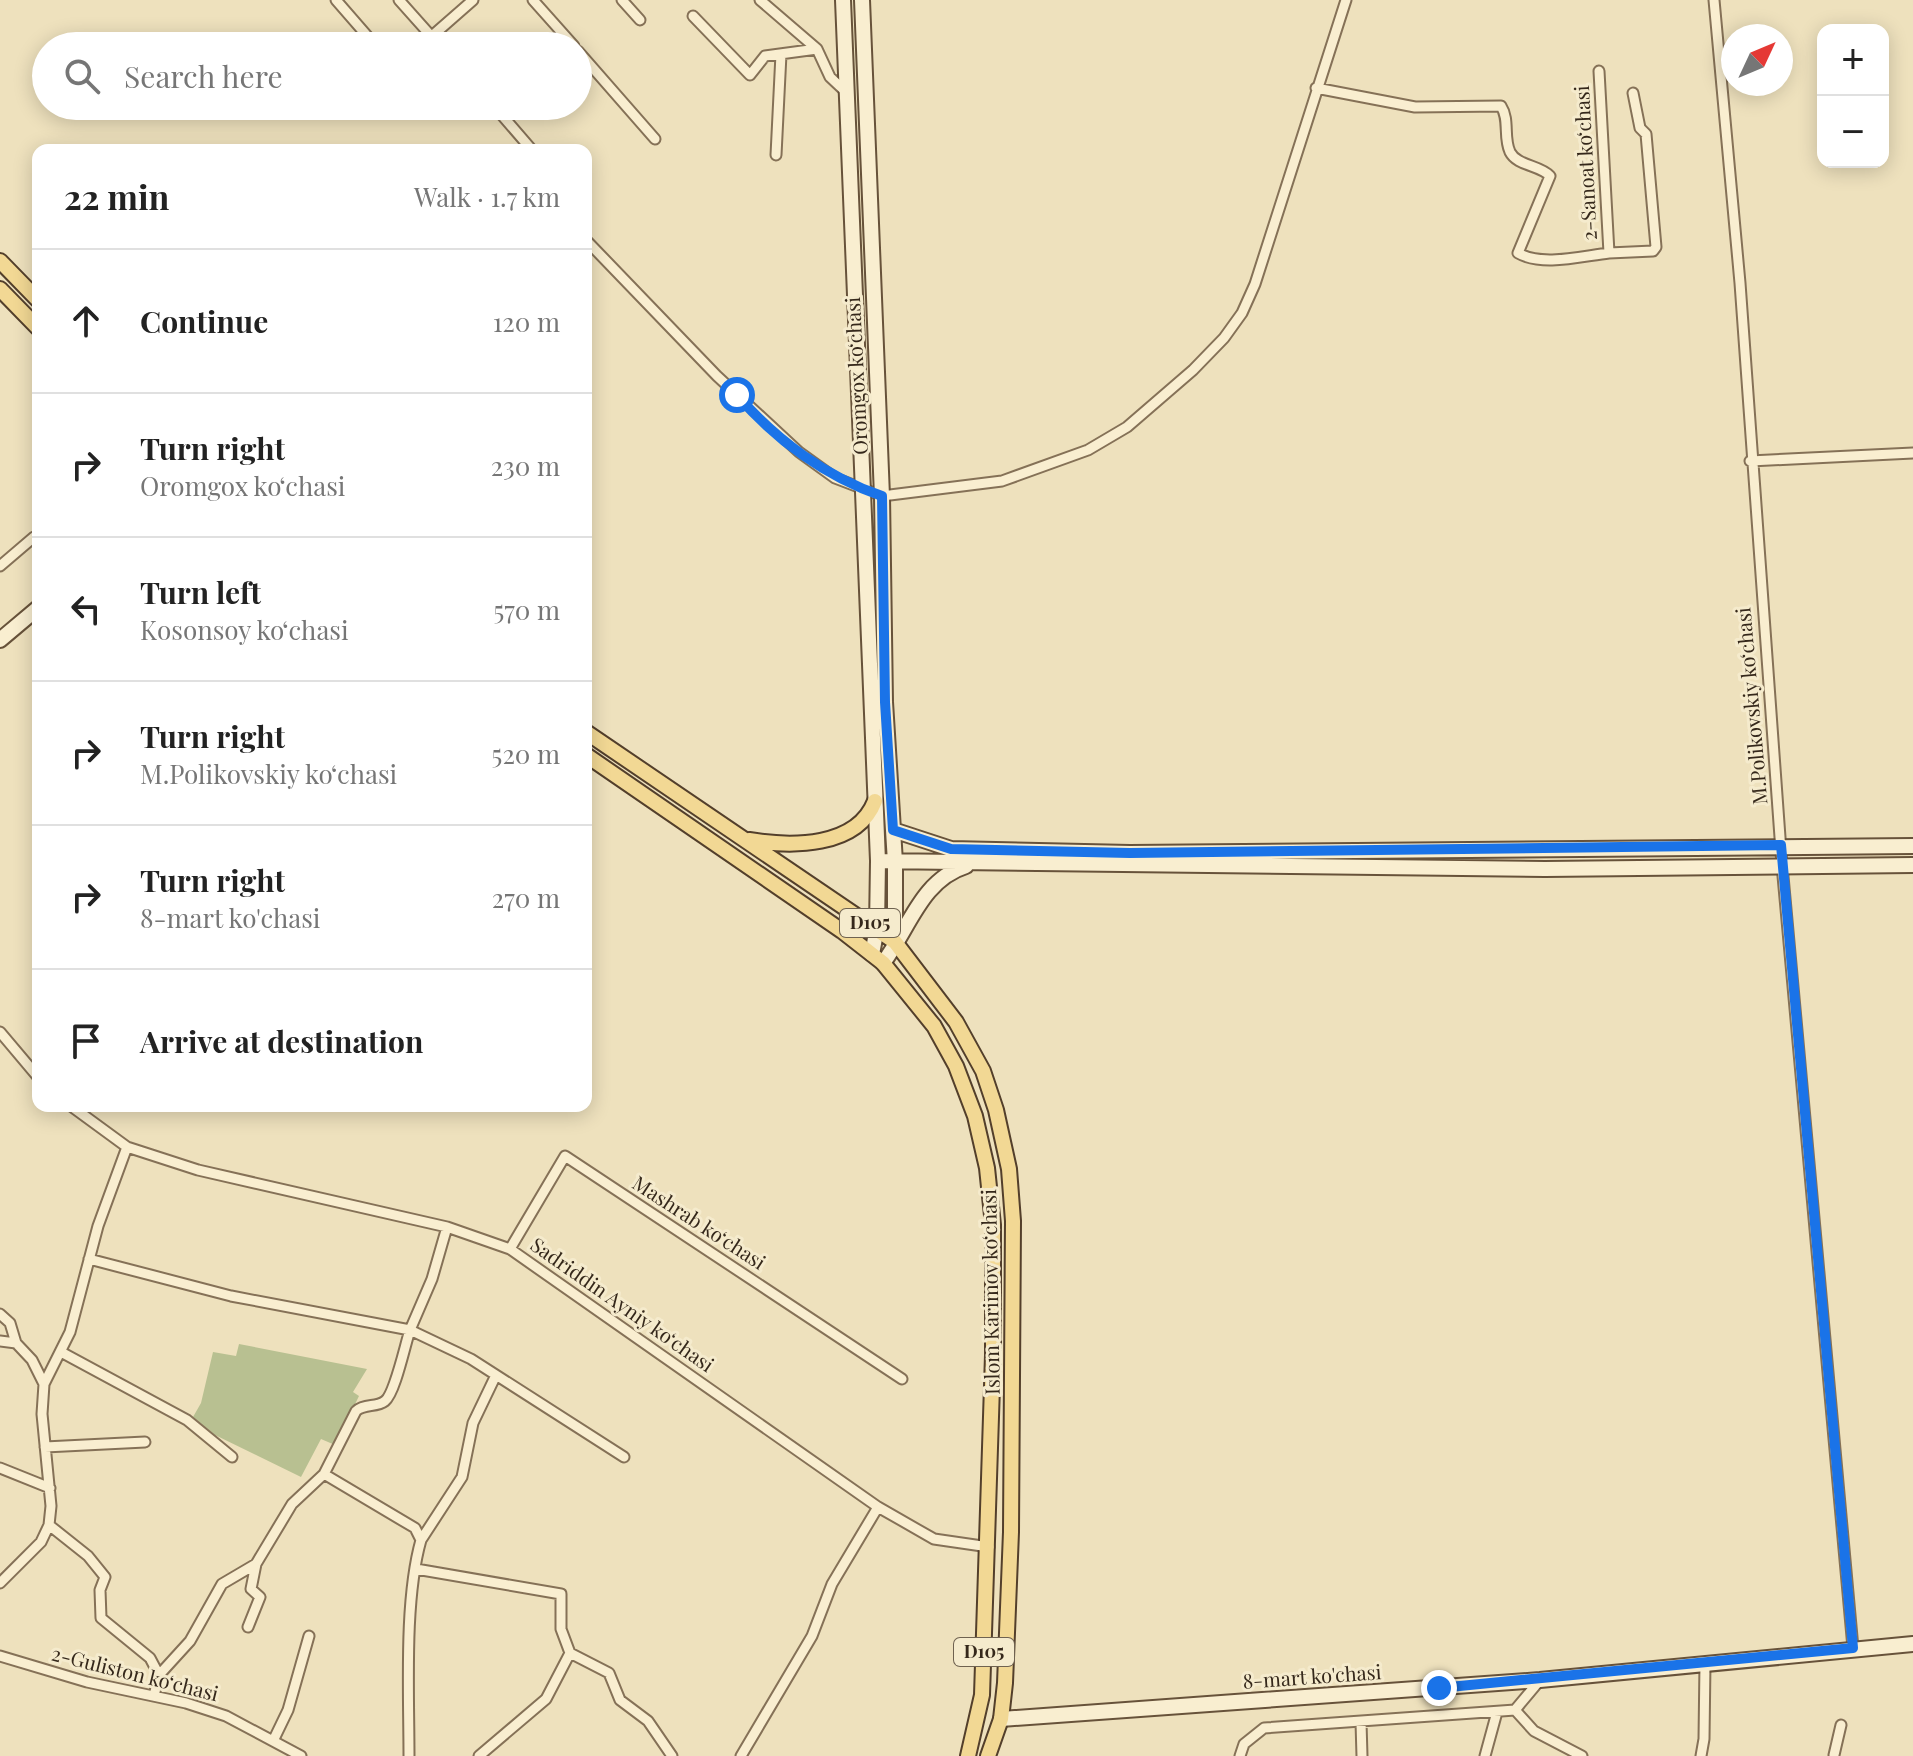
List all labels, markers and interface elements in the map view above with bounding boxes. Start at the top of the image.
north arrow [1721,24,1793,96]
map controls [1817,24,1889,168]
button: + [1817,24,1889,96]
search box [32,32,592,120]
icon: search [60,54,104,98]
text: Search here [124,56,283,96]
street label: 2-Sanoat koʻchasi [1567,85,1602,241]
button: − [1817,96,1889,168]
text: 22 min [64,173,170,219]
text: Walk · 1.7 km [414,179,560,214]
street label: Oromgox ko‘chasi [838,296,873,456]
icon: ahead [64,299,108,343]
text: Continue [140,301,268,341]
text: 120 m [493,304,560,339]
route start [719,377,755,413]
text: Turn right [140,428,285,468]
icon: right [64,443,108,487]
text: 230 m [491,448,560,483]
text: Oromgox ko‘chasi [140,468,345,503]
text: Turn left [140,572,261,612]
icon: left [64,587,108,631]
text: 570 m [493,592,560,627]
street label: M.Polikovskiy koʻchasi [1728,606,1773,806]
text: Kosonsoy koʻchasi [140,612,349,647]
text: Turn right [140,716,285,756]
icon: right [64,731,108,775]
text: 520 m [492,736,560,771]
text: M.Polikovskiy koʻchasi [140,756,397,791]
text: Turn right [140,860,285,900]
icon: right [64,875,108,919]
text: 270 m [492,880,560,915]
text: 8-mart ko'chasi [140,900,321,935]
road number: D105 [840,909,900,937]
icon: arrive [64,1019,108,1063]
text: Arrive at destination [140,1021,423,1061]
street label: Mashrab koʻchasi [628,1169,772,1275]
street label: Islom Karimov koʻchasi [974,1189,1005,1395]
street label: Sadriddin Ayniy koʻchasi [526,1230,720,1377]
road number: D105 [954,1638,1014,1666]
street label: 2-Guliston koʻchasi [49,1639,222,1706]
street label: 8-mart ko'chasi [1242,1657,1382,1694]
route end [1421,1670,1457,1706]

